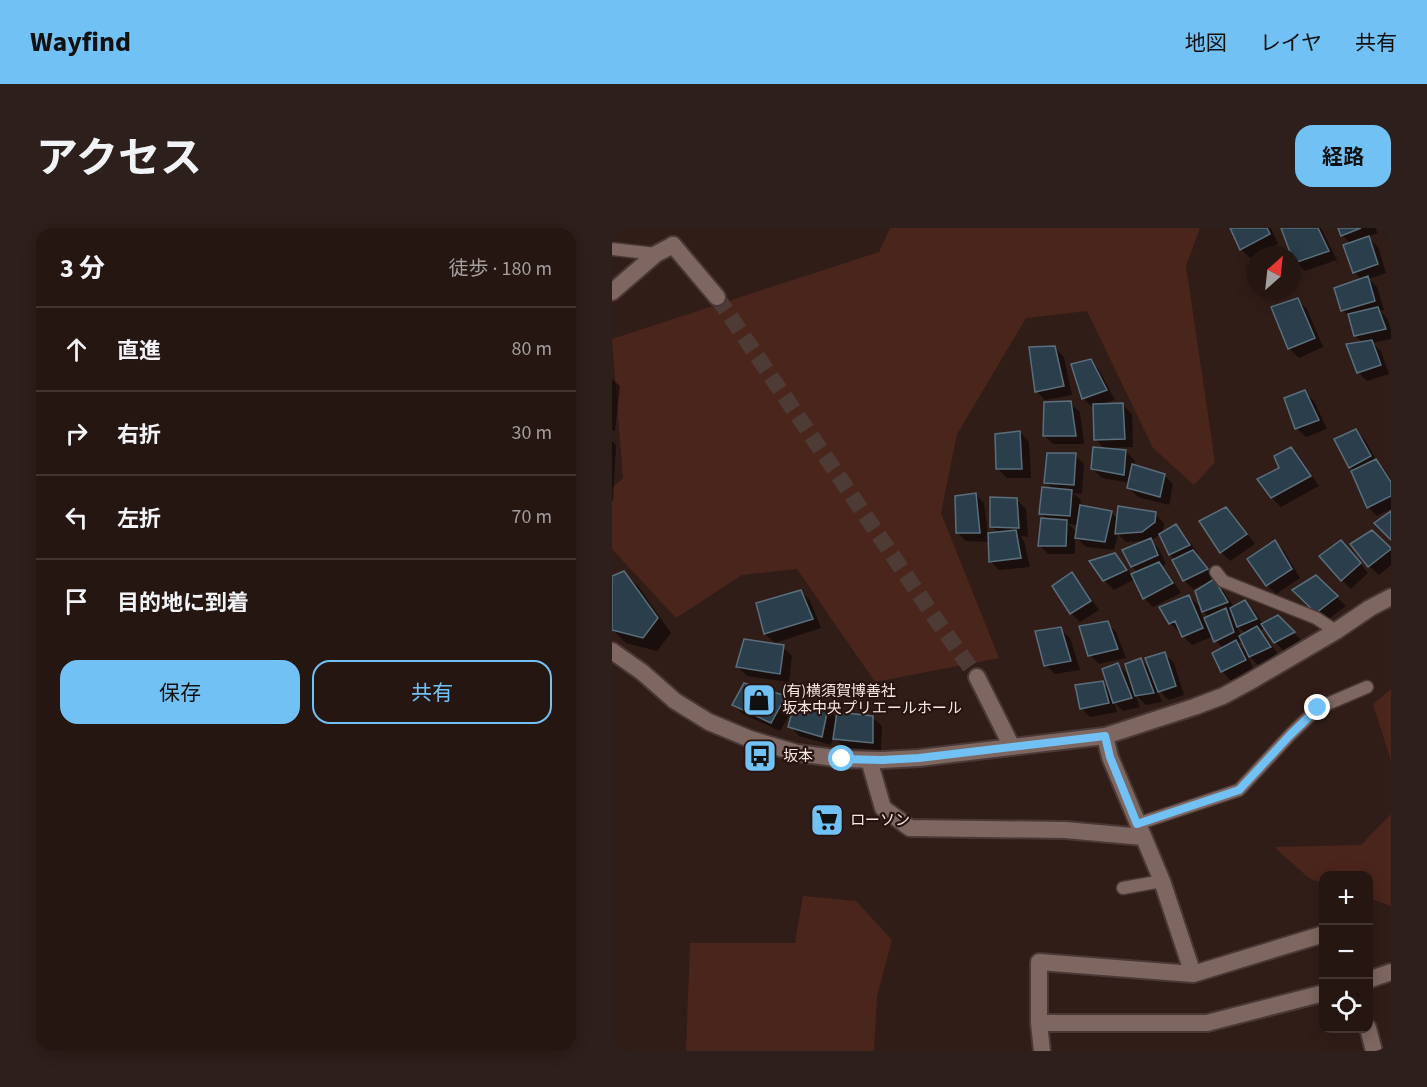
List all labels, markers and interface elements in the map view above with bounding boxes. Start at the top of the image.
text: Wayfind [30,22,131,62]
text: 地図 [1185,28,1227,58]
text: レイヤ [1260,28,1322,58]
text: 共有 [1355,28,1397,58]
button: 経路 [1295,125,1391,187]
text: アクセス [36,129,202,189]
north arrow [1247,246,1301,300]
text: 3 分 [60,250,105,287]
text: 徒歩 · 180 m [449,255,552,283]
icon: ahead [60,333,93,366]
text: 直進 [117,335,161,367]
text: 80 m [512,335,552,363]
icon: right [60,417,93,450]
text: 右折 [117,419,161,451]
text: 30 m [512,419,552,447]
icon: left [60,501,93,534]
text: 左折 [117,503,161,535]
text: 70 m [512,503,552,531]
icon: arrive [60,585,93,618]
text: 目的地に到着 [117,587,249,619]
button: 保存 [60,660,300,724]
button: 共有 [312,660,552,724]
place label: (有)横須賀博善社 坂本中央プリエールホール [782,681,962,719]
shop icon: (有)横須賀博善社 坂本中央プリエールホール [741,682,777,718]
route end [1304,694,1330,720]
bus stop icon: 坂本 [742,738,778,774]
route start [828,745,854,771]
place label: 坂本 [783,746,813,767]
supermarket icon: ローソン [809,802,845,838]
place label: ローソン [850,810,910,831]
map controls [1319,871,1373,1033]
button: + [1319,871,1373,925]
button: − [1319,925,1373,979]
button: locate [1319,979,1373,1033]

